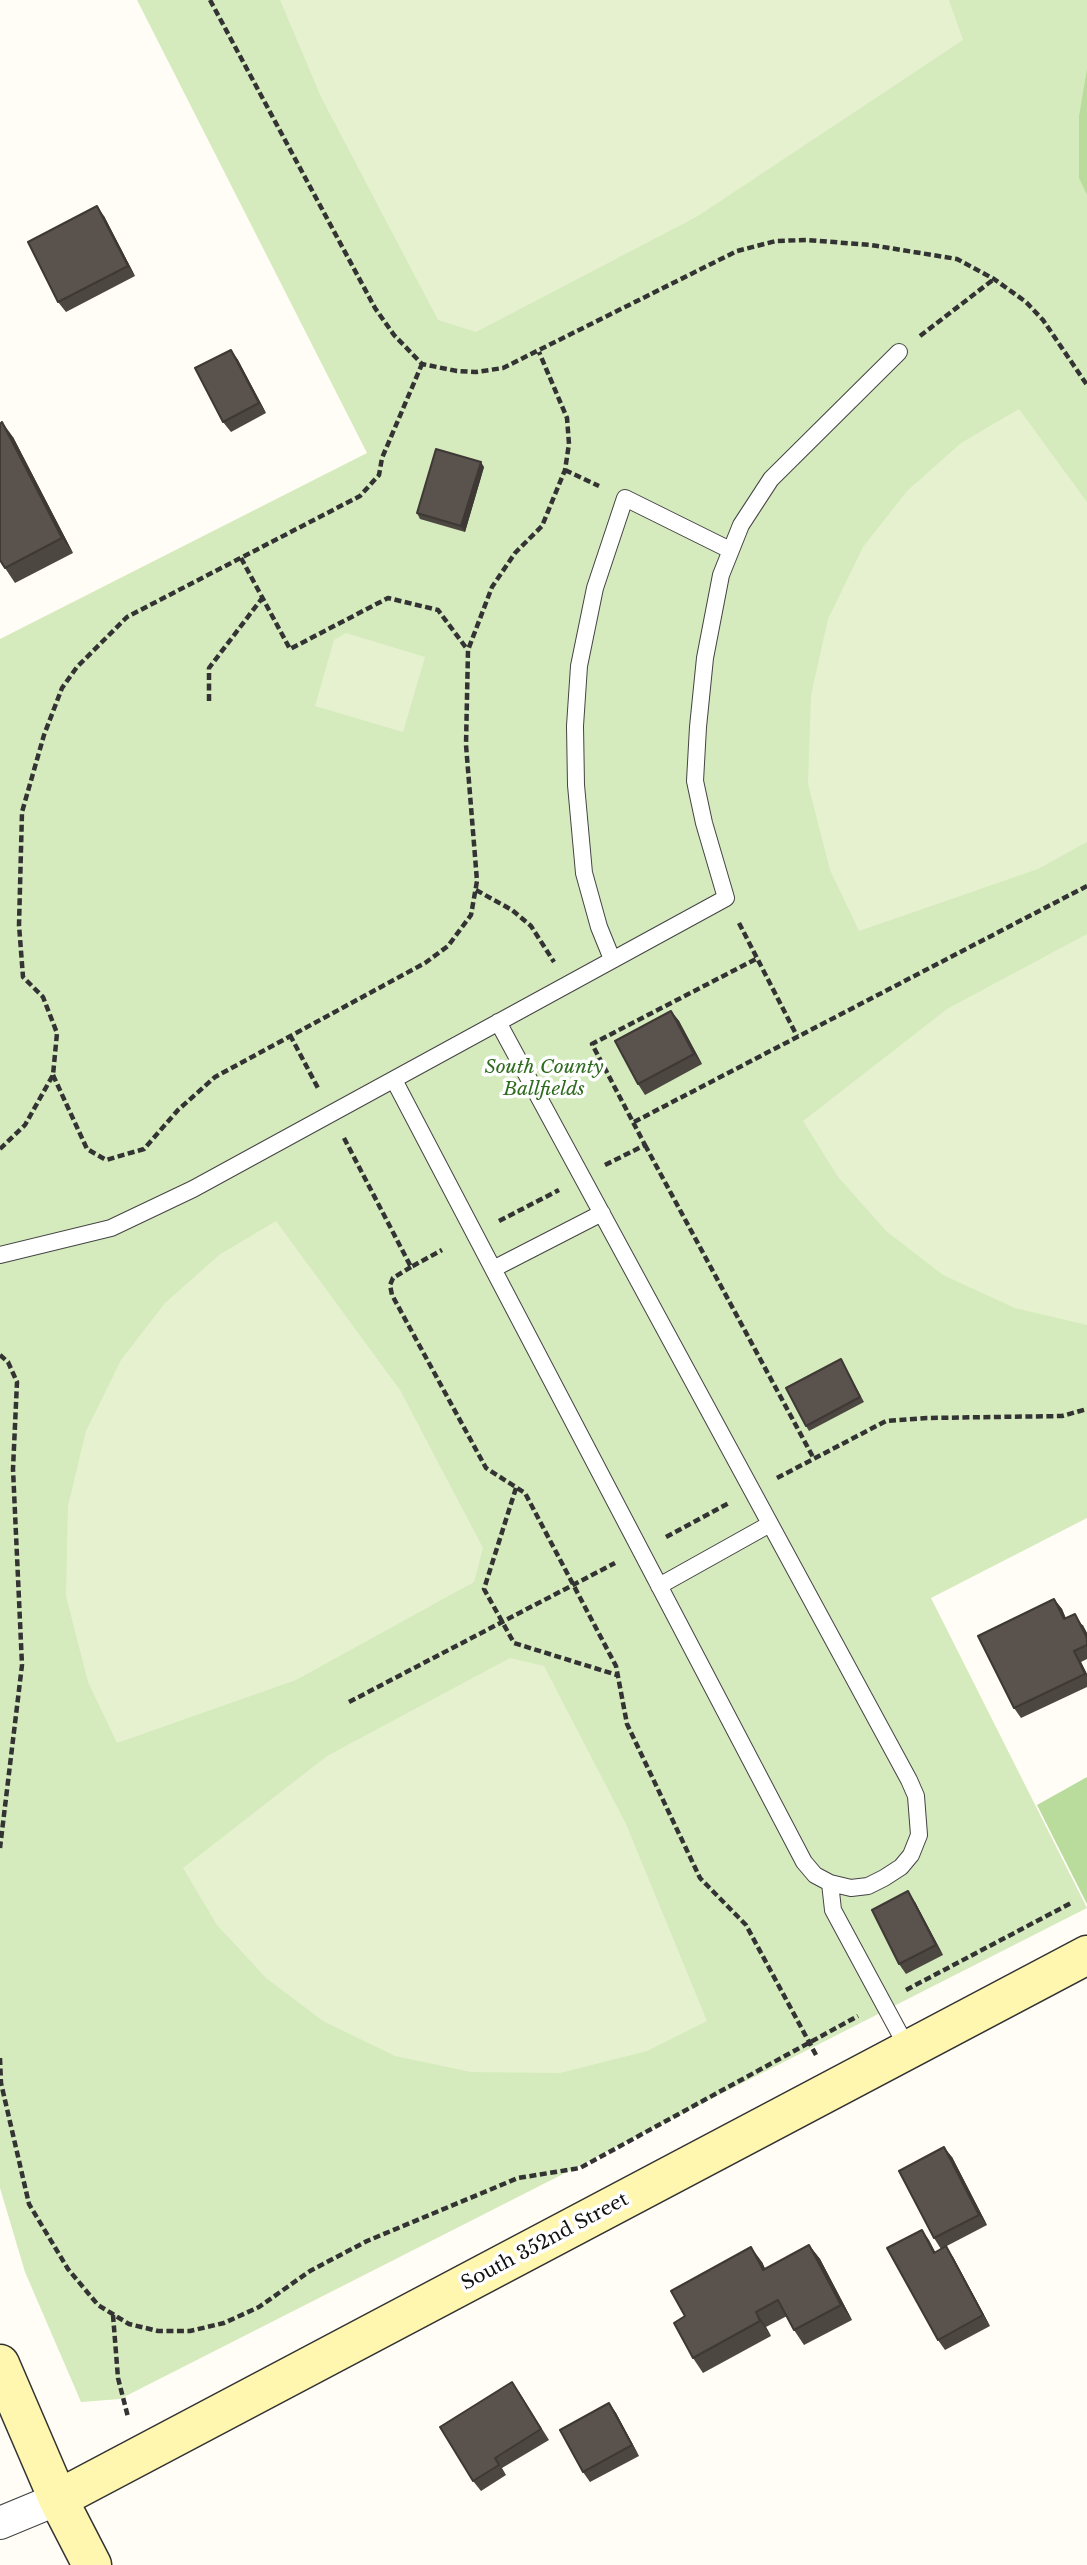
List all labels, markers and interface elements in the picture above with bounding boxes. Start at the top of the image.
park label: South County Ballfields [484,1057,604,1101]
street label: South 352nd Street [458,2188,632,2296]

